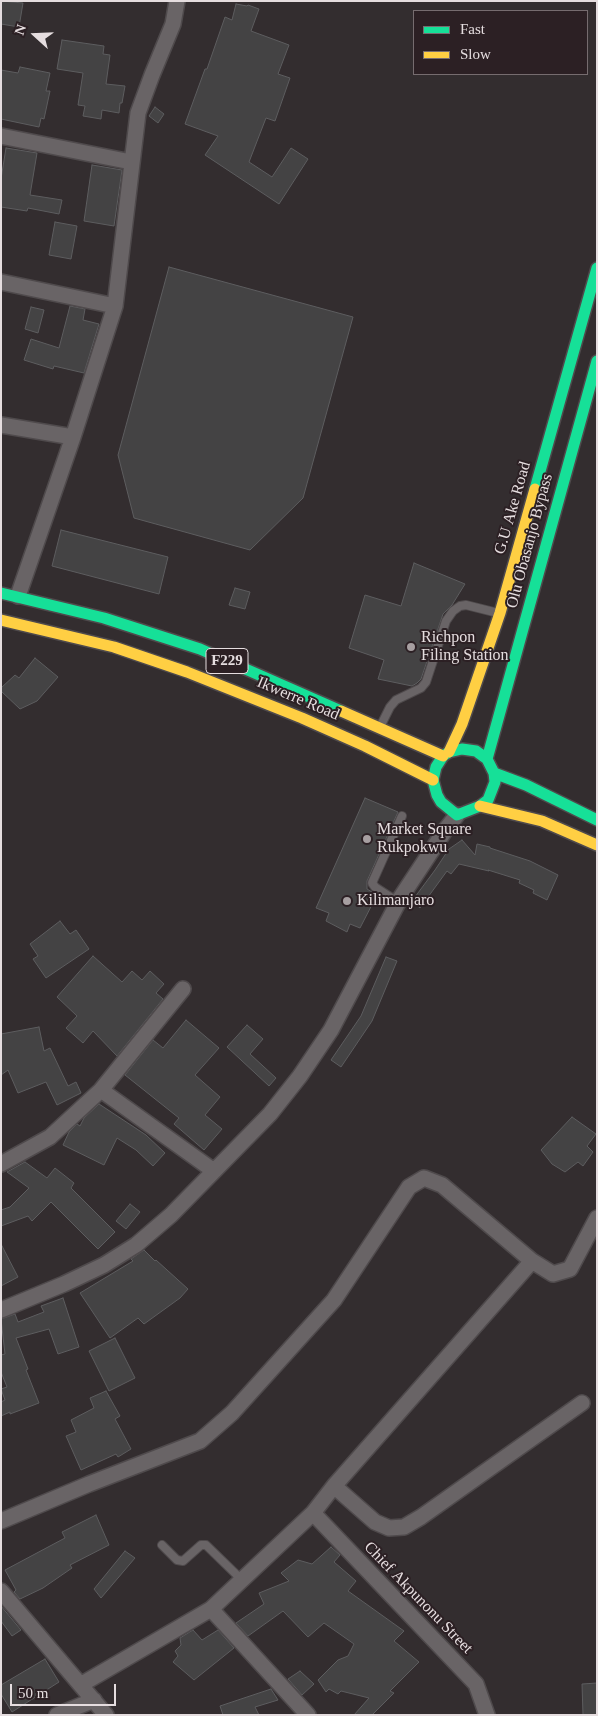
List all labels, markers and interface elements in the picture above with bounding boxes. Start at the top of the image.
north arrow [10,10,60,60]
legend [413,10,588,75]
text: Fast [460,21,485,37]
text: N [12,22,29,37]
text: Slow [460,46,491,62]
street label: G.U Ake Road [491,459,535,557]
street label: Olu Obasanjo Bypass [503,472,557,610]
place label: Richpon Filing Station [421,628,509,666]
marker: Richpon Filing Station [405,641,417,653]
road number: F229 [206,648,248,674]
street label: Ikwerre Road [254,673,342,725]
place label: Market Square Rukpokwu [377,820,472,858]
marker: Market Square Rukpokwu [361,833,373,845]
place label: Kilimanjaro [357,891,434,911]
marker: Kilimanjaro [341,895,353,907]
street label: Chief Akpunonu Street [360,1538,476,1658]
scale bar [12,1674,119,1706]
text: 50 m [18,1685,48,1701]

